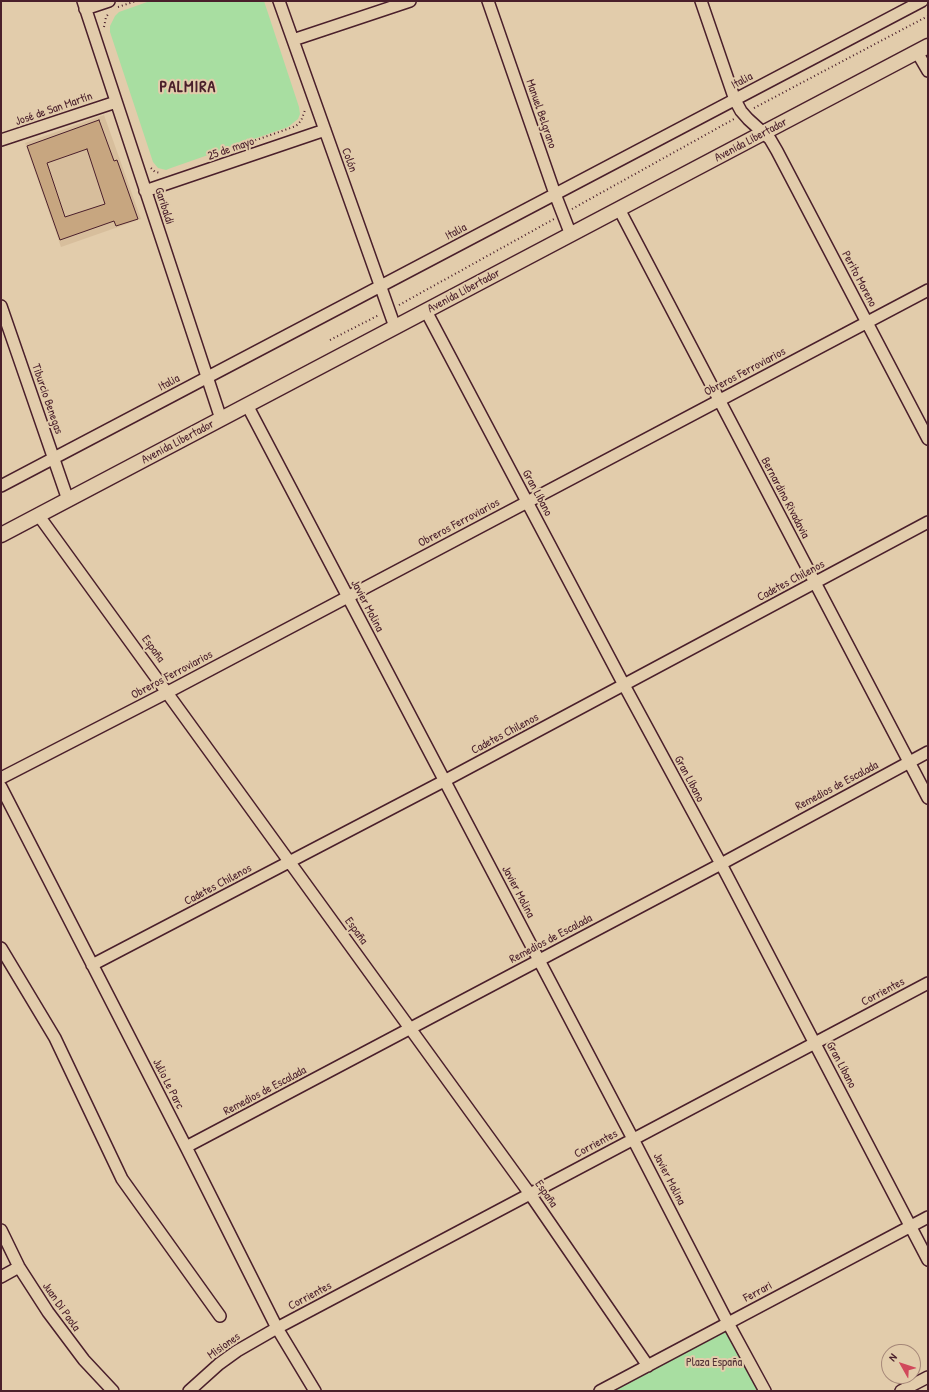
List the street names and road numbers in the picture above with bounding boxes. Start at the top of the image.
street label: Italia [729,69,755,93]
street label: Manuel Belgrano [523,78,559,150]
street label: José de San Martín [13,89,95,129]
street label: Avenida Libertador [712,115,790,165]
street label: 25 de mayo [206,134,256,164]
street label: Colón [338,146,360,174]
street label: Garibaldi [151,186,177,226]
street label: Italia [443,220,469,244]
street label: Perito Moreno [838,249,880,309]
street label: Avenida Libertador [425,266,503,316]
street label: Obreros Ferroviarios [702,344,788,400]
street label: Tiburcio Benegas [28,362,66,436]
street label: Italia [156,371,182,395]
street label: Avenida Libertador [139,417,217,467]
street label: Bernardino Rivadavia [758,455,812,541]
street label: Gran Líbano [519,467,555,519]
street label: Obreros Ferroviarios [416,495,502,551]
street label: Cadetes Chilenos [755,557,827,605]
street label: Javier Molina [347,578,387,634]
street label: España [138,633,168,665]
street label: Obreros Ferroviarios [129,647,215,703]
street label: Cadetes Chilenos [469,710,541,758]
street label: Gran Líbano [671,753,707,805]
street label: Remedios de Escalada [793,758,881,814]
street label: Cadetes Chilenos [182,861,254,909]
street label: Javier Molina [498,864,538,920]
street label: Remedios de Escalada [507,911,595,967]
street label: España [341,915,371,947]
street label: Corrientes [859,975,907,1009]
street label: Gran Líbano [823,1039,859,1091]
street label: Julio Le Parc [149,1056,187,1112]
street label: Remedios de Escalada [221,1063,309,1119]
street label: Corrientes [572,1127,620,1161]
street label: Javier Molina [650,1150,688,1208]
street label: España [532,1178,560,1210]
street label: Ferrari [741,1278,775,1306]
street label: Corrientes [286,1279,334,1313]
street label: Juan Di Paola [39,1280,83,1334]
street label: Misiones [205,1330,243,1362]

